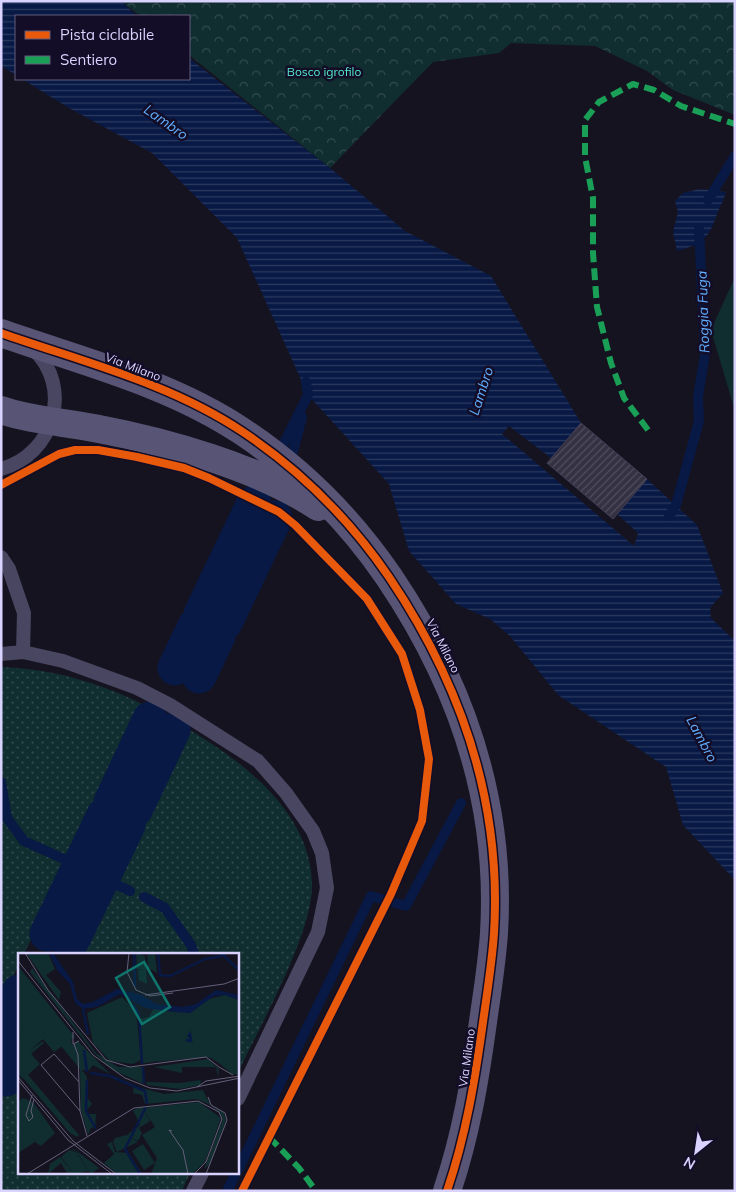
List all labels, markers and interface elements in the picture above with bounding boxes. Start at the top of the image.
legend [15,15,190,80]
text: Pista ciclabile [60,25,154,44]
text: Sentiero [60,50,117,69]
park label: Bosco igrofilo [287,64,361,79]
water label: Lambro [140,100,192,144]
water label: Roggia Fuga [693,271,713,353]
street label: Via Milano [103,349,163,384]
water label: Lambro [465,365,497,417]
street label: Via Milano [423,616,464,675]
water label: Lambro [682,713,722,765]
inset map [18,953,239,1174]
street label: Via Milano [455,1028,478,1088]
north arrow [671,1127,721,1177]
text: N [680,1153,699,1174]

